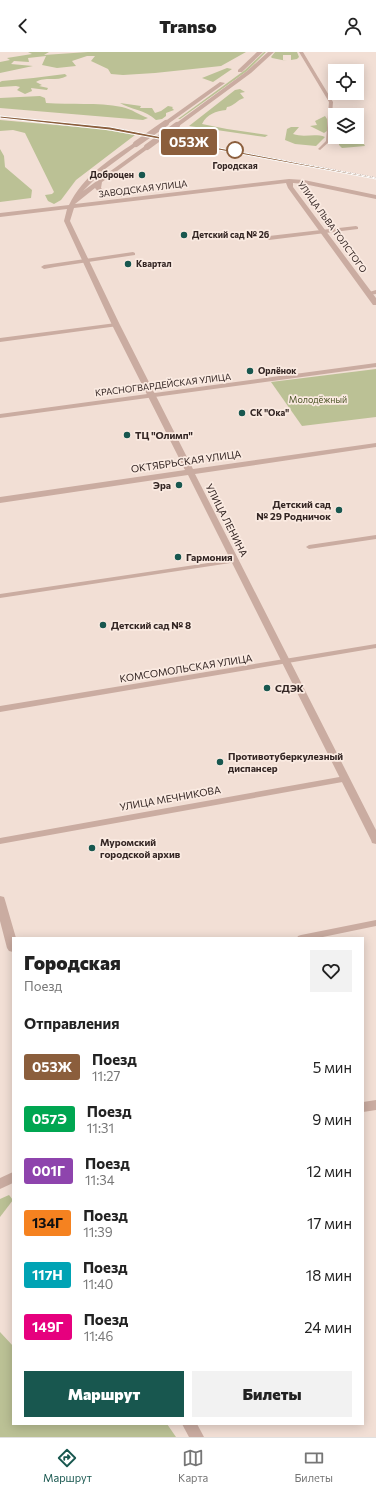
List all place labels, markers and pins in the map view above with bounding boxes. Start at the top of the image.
marker: Городская [226,141,244,159]
place label: Городская [212,160,258,171]
place label: Доброцен [90,169,134,180]
marker: Доброцен [137,170,147,180]
place label: Детский сад № 26 [192,229,270,240]
marker: Детский сад № 26 [179,230,189,240]
place label: Квартал [136,258,172,269]
marker: Квартал [123,259,133,269]
place label: Орлёнок [258,365,297,376]
marker: Орлёнок [245,366,255,376]
place label: СК "Ока" [250,407,289,418]
marker: СК "Ока" [237,408,247,418]
place label: ТЦ "Олимп" [135,429,193,441]
marker: ТЦ "Олимп" [122,430,132,440]
place label: Эра [153,479,171,491]
marker: Эра [174,480,184,490]
place label: Детский сад № 29 Родничок [256,498,332,522]
marker: Детский сад № 29 Родничок [334,505,344,515]
place label: Гармония [186,551,233,563]
marker: Гармония [173,552,183,562]
place label: Детский сад № 8 [111,619,191,631]
marker: Детский сад № 8 [98,620,108,630]
place label: СДЭК [275,682,304,694]
marker: СДЭК [262,683,272,693]
place label: Противотуберкулезный диспансер [228,750,343,774]
marker: Противотуберкулезный диспансер [215,757,225,767]
place label: Муромский городской архив [100,836,181,860]
marker: Муромский городской архив [87,843,97,853]

